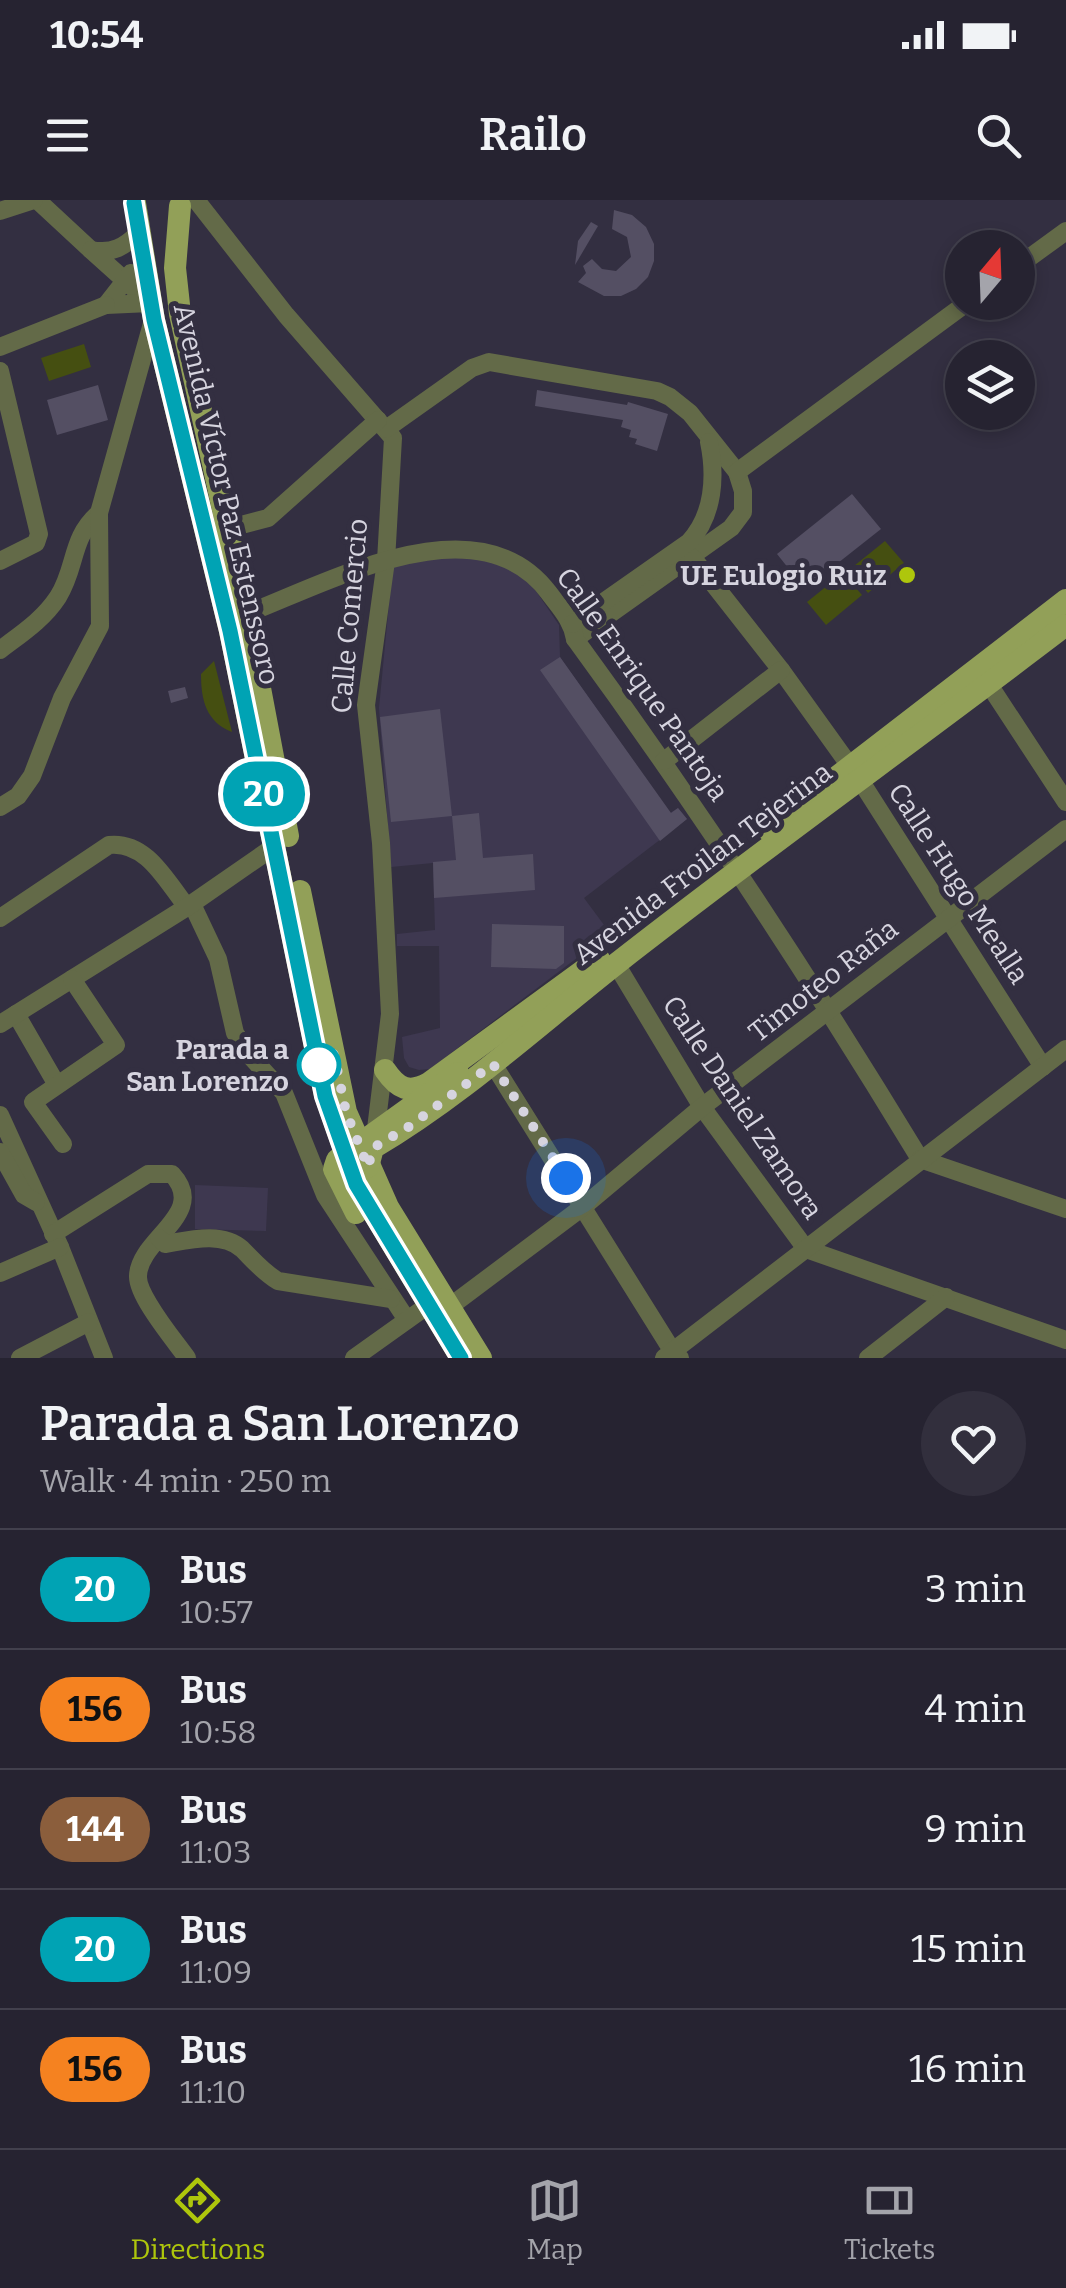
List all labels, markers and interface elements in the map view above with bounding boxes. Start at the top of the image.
text: 10:54 [50,12,143,58]
icon: menu [40,108,95,163]
text: Railo [479,108,587,162]
icon: search [971,108,1026,163]
north arrow [945,230,1035,320]
map controls [945,230,1035,430]
street label: Avenida Víctor Paz Estenssoro [167,300,286,688]
button: layers [945,340,1035,430]
street label: Calle Comercio [325,517,374,715]
place label: UE Eulogio Ruiz [680,559,887,592]
street label: Calle Enrique Pantoja [550,561,736,807]
marker: UE Eulogio Ruiz [896,564,918,586]
street label: Avenida Froilan Tejerina [567,755,838,971]
line badge: 20 [219,762,309,826]
text: 20 [243,773,285,815]
street label: Calle Hugo Mealla [881,777,1036,990]
street label: Timoteo Raña [742,912,904,1049]
street label: Calle Daniel Zamora [656,989,829,1225]
place label: Parada a San Lorenzo [126,1033,289,1098]
marker: Parada a San Lorenzo [298,1044,340,1086]
your location [541,1153,591,1203]
button: heart [921,1391,1026,1496]
text: Parada a San Lorenzo [40,1395,520,1453]
text: Walk · 4 min · 250 m [40,1462,331,1500]
text: Bus [180,1547,247,1593]
text: 3 min [925,1566,1026,1612]
text: 20 [74,1568,116,1610]
text: 10:57 [180,1593,253,1631]
text: Bus [180,1667,247,1713]
text: 4 min [925,1686,1026,1732]
text: 156 [68,1688,122,1730]
text: 10:58 [180,1713,257,1751]
text: Bus [180,1787,247,1833]
text: 9 min [925,1806,1026,1852]
text: 144 [66,1808,124,1850]
text: 11:03 [180,1833,252,1871]
text: Bus [180,1907,247,1953]
text: 15 min [911,1926,1026,1972]
text: 20 [74,1928,116,1970]
text: 11:09 [180,1953,252,1991]
text: Bus [180,2027,247,2073]
text: 16 min [909,2046,1026,2092]
text: 156 [68,2048,122,2090]
text: 11:10 [180,2073,246,2111]
tab: Directions [131,2173,265,2266]
tab: Map [526,2173,583,2266]
tab: Tickets [844,2173,935,2266]

